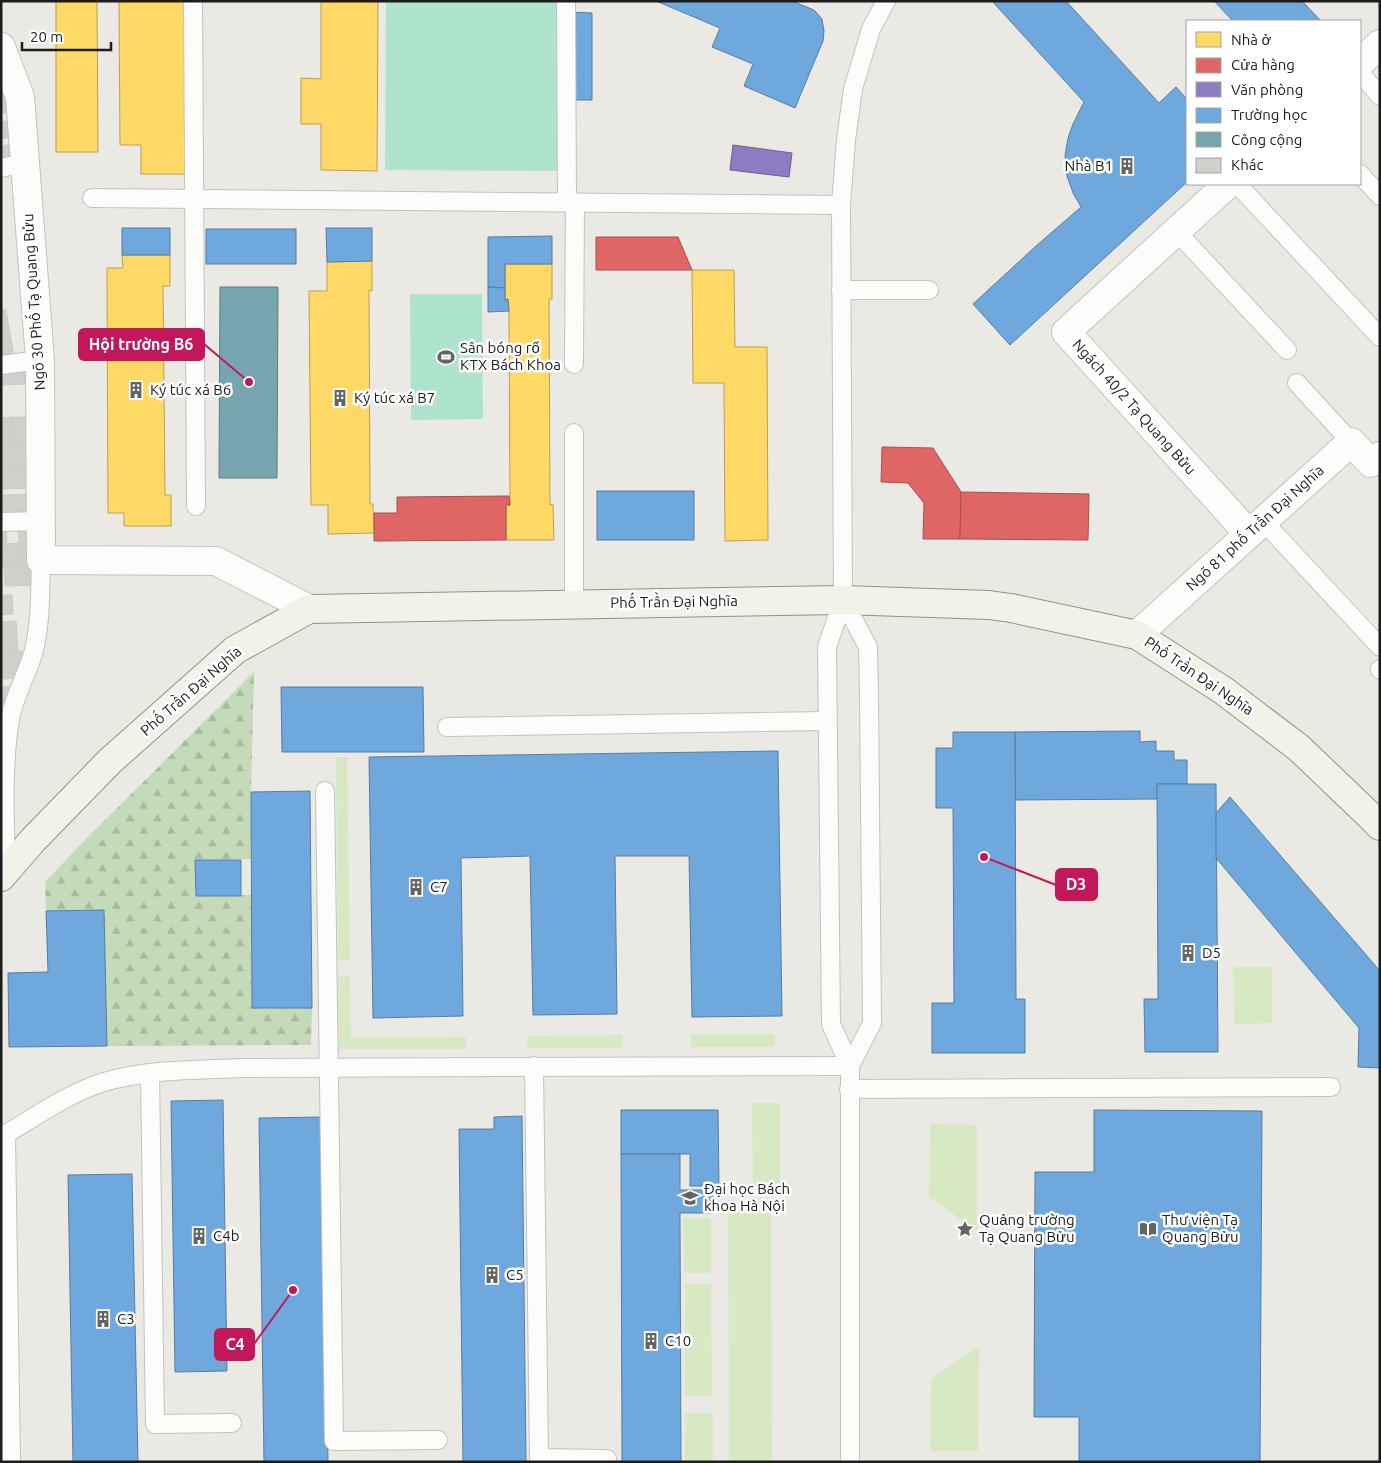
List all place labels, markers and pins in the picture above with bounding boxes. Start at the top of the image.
building icon: Nhà B1 [1117,156,1137,176]
place label: Nhà B1 [1065,157,1113,174]
callout: Hội trường B6 [79,329,204,360]
place label: Sân bóng rổ KTX Bách Khoa [460,339,561,373]
sports icon: Sân bóng rổ KTX Bách Khoa [436,347,456,367]
building icon: Ký túc xá B6 [126,380,146,400]
place label: Ký túc xá B6 [150,381,231,398]
building icon: Ký túc xá B7 [330,388,350,408]
place label: Ký túc xá B7 [354,389,435,406]
callout: D3 [1056,869,1097,900]
building icon: C7 [406,877,426,897]
place label: C7 [430,878,448,895]
building icon: D5 [1178,943,1198,963]
place label: D5 [1202,944,1221,961]
place label: Đại học Bách khoa Hà Nội [704,1180,790,1214]
school or university icon: Đại học Bách khoa Hà Nội [680,1188,700,1208]
place label: Quảng trường Tạ Quang Bửu [979,1211,1075,1245]
place label: Thư viện Tạ Quang Bửu [1162,1211,1239,1245]
place icon: Quảng trường Tạ Quang Bửu [955,1219,975,1239]
library icon: Thư viện Tạ Quang Bửu [1138,1219,1158,1239]
building icon: C4b [189,1226,209,1246]
place label: C4b [213,1227,239,1244]
building icon: C5 [482,1265,502,1285]
place label: C5 [506,1266,524,1283]
building icon: C3 [93,1309,113,1329]
place label: C3 [117,1310,135,1327]
callout: C4 [215,1329,254,1360]
building icon: C10 [641,1331,661,1351]
place label: C10 [665,1332,691,1349]

